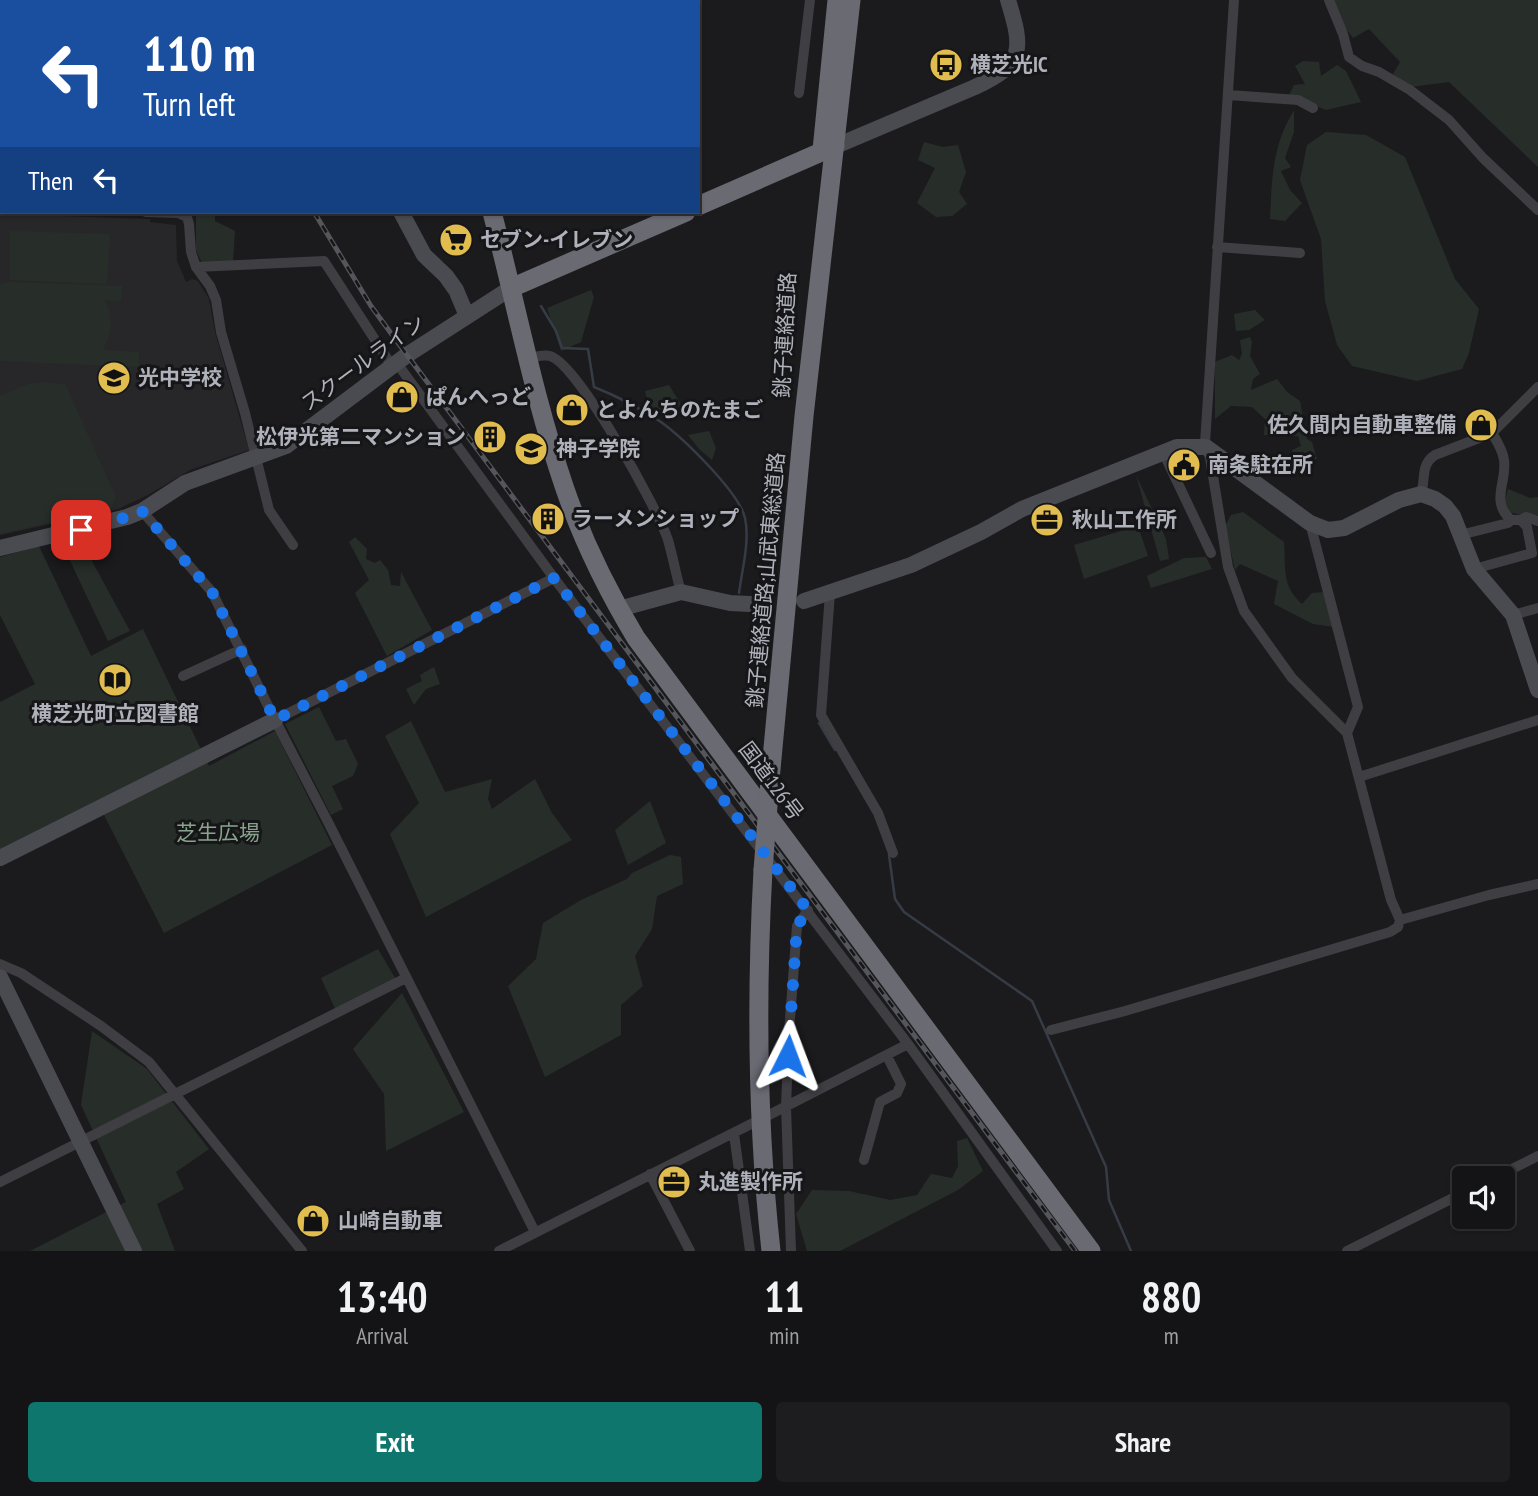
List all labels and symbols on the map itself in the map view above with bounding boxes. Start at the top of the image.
bus stop icon: 横芝光IC [927,46,965,84]
place label: 横芝光IC [970,51,1048,78]
supermarket icon: セブン-イレブン [437,221,475,259]
place label: セブン-イレブン [480,226,633,253]
street label: 銚子連絡道路 [768,271,801,399]
street label: スクールライン [295,308,430,417]
school or university icon: 光中学校 [95,359,133,397]
place label: 光中学校 [138,364,222,391]
shop icon: ぱんへっど [383,378,421,416]
place label: ぱんへっど [426,383,531,410]
shop icon: とよんちのたまご [553,391,591,429]
place label: とよんちのたまご [596,396,763,423]
shop icon: 佐久間内自動車整備 [1462,406,1500,444]
place label: 佐久間内自動車整備 [1267,411,1456,438]
building icon: 松伊光第二マンション [471,418,509,456]
place label: 松伊光第二マンション [256,423,466,450]
school or university icon: 神子学院 [512,430,550,468]
place label: 神子学院 [556,435,640,462]
public building icon: 南条駐在所 [1165,446,1203,484]
street label: 銚子連絡道路;山武東総道路 [741,451,790,709]
place label: 南条駐在所 [1208,451,1313,478]
pin [51,500,111,560]
building icon: ラーメンショップ [529,500,567,538]
office icon: 秋山工作所 [1028,501,1066,539]
place label: ラーメンショップ [572,505,739,532]
place label: 秋山工作所 [1072,506,1177,533]
library icon: 横芝光町立図書館 [96,661,134,699]
place label: 横芝光町立図書館 [31,700,199,727]
street label: 国道126号 [733,736,810,825]
park label: 芝生広場 [176,819,260,846]
position arrow [751,1019,825,1093]
office icon: 丸進製作所 [655,1163,693,1201]
place label: 丸進製作所 [698,1168,803,1195]
shop icon: 山崎自動車 [294,1202,332,1240]
place label: 山崎自動車 [338,1207,443,1234]

